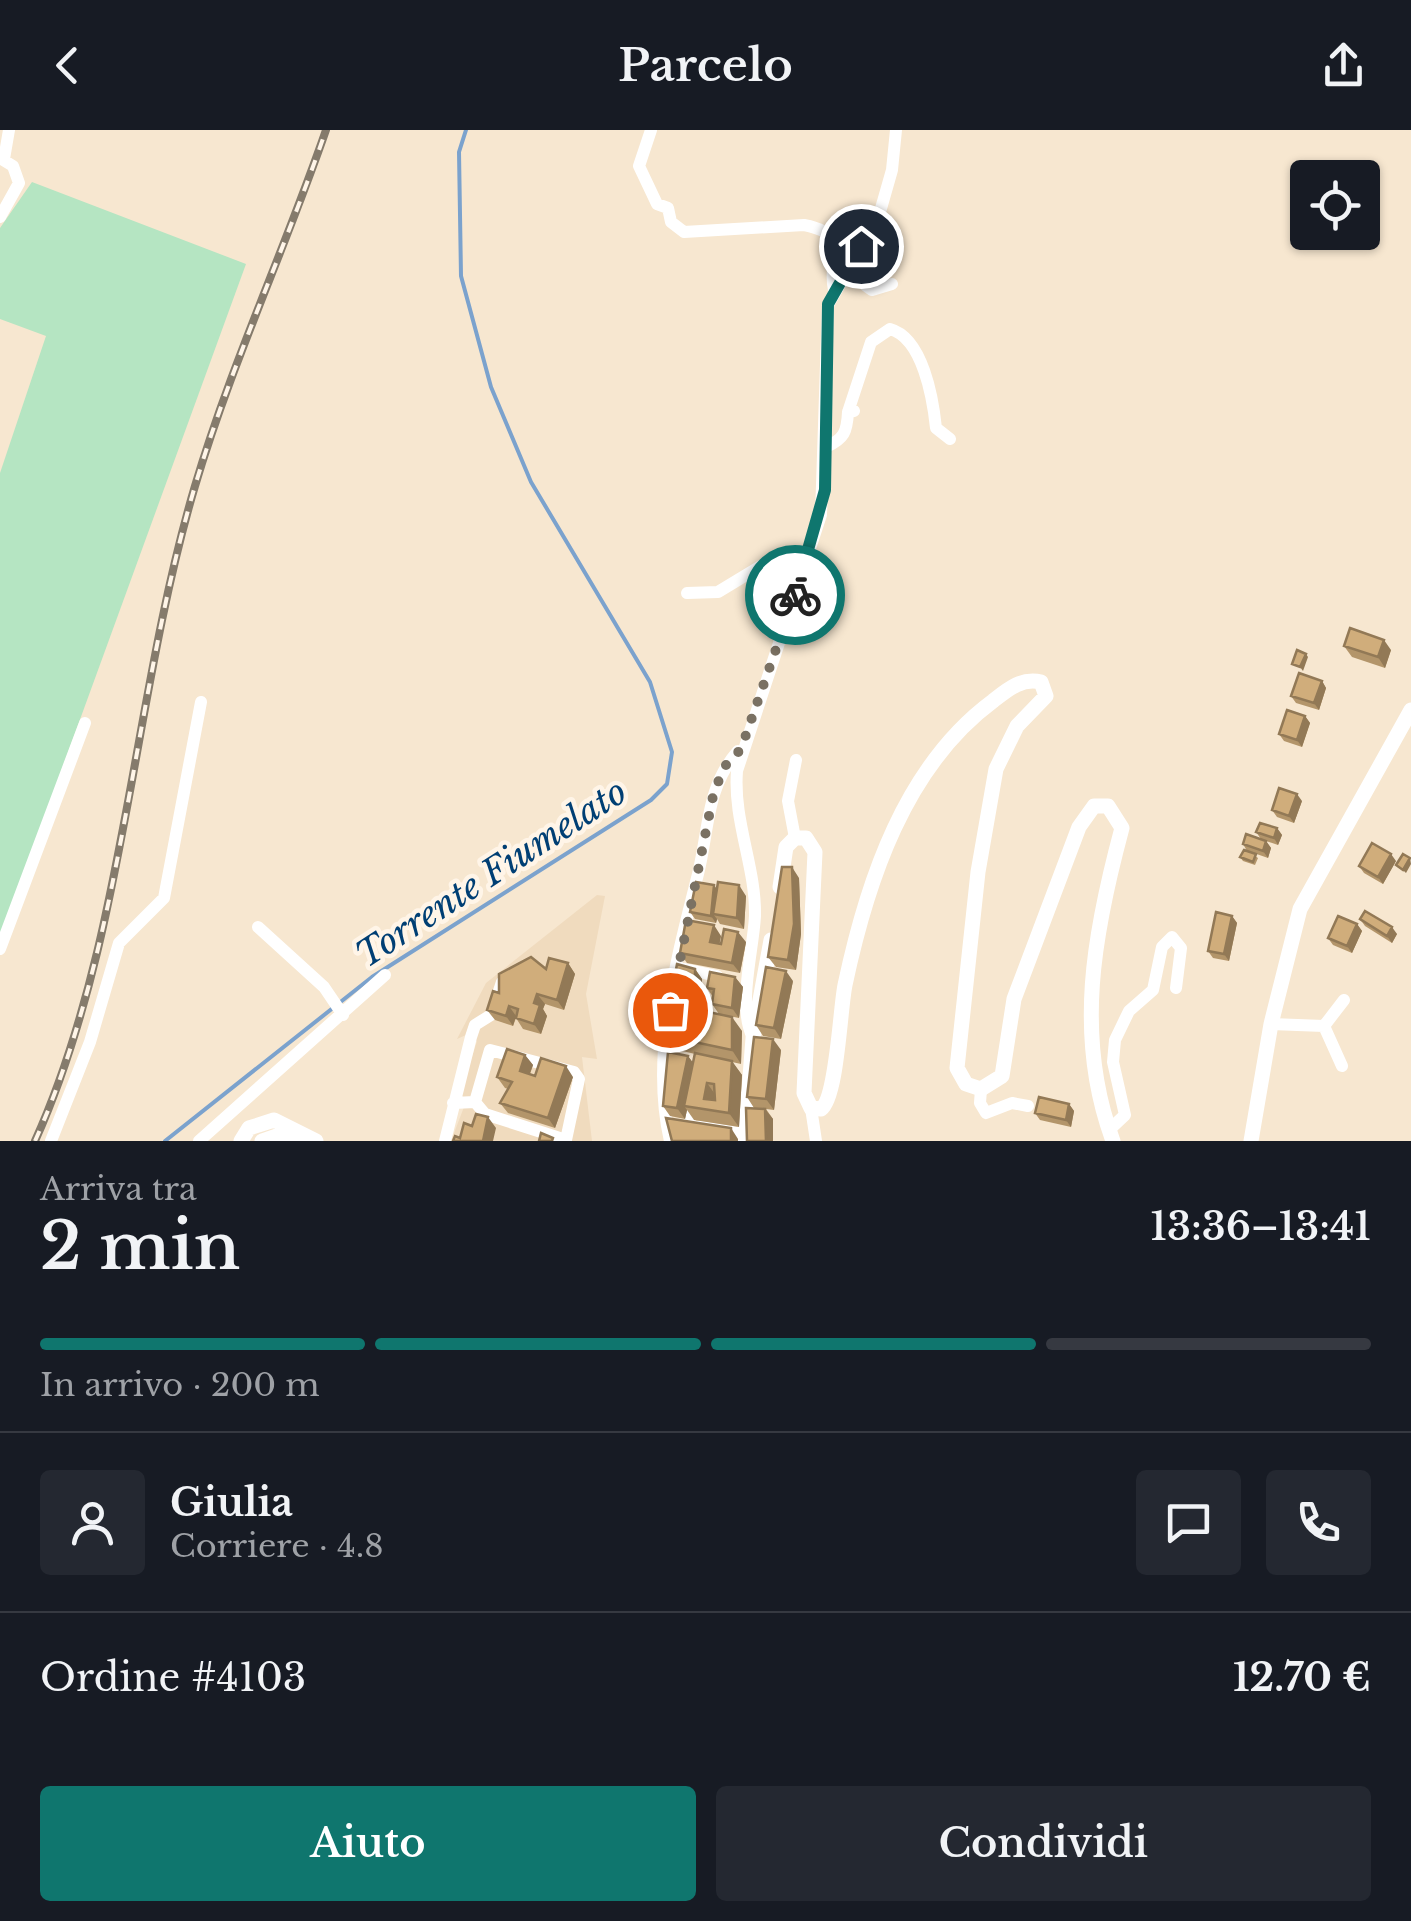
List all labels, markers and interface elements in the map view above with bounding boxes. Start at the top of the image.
text: Parcelo [618,37,793,93]
icon: back [40,38,95,93]
icon: share [1316,38,1371,93]
map controls [1290,160,1380,250]
button: locate [1290,160,1380,250]
pin [819,204,904,289]
icon: home [834,219,889,274]
courier [745,545,845,645]
icon: bike [768,568,823,623]
water label: Torrente Fiumelato [348,769,634,977]
pin [628,968,713,1053]
icon: bag [643,983,698,1038]
text: Arriva tra [40,1169,197,1209]
text: 13:36–13:41 [1150,1203,1371,1250]
text: 2 min [40,1206,240,1287]
text: In arrivo · 200 m [40,1365,320,1405]
button: person [40,1470,145,1575]
button: chat [1136,1470,1241,1575]
button: phone [1266,1470,1371,1575]
text: Giulia [170,1479,293,1526]
text: Corriere · 4.8 [170,1526,384,1566]
text: Ordine #4103 [40,1654,306,1701]
text: 12.70 € [1233,1654,1371,1701]
button: Aiuto [40,1786,696,1901]
button: Condividi [716,1786,1371,1901]

